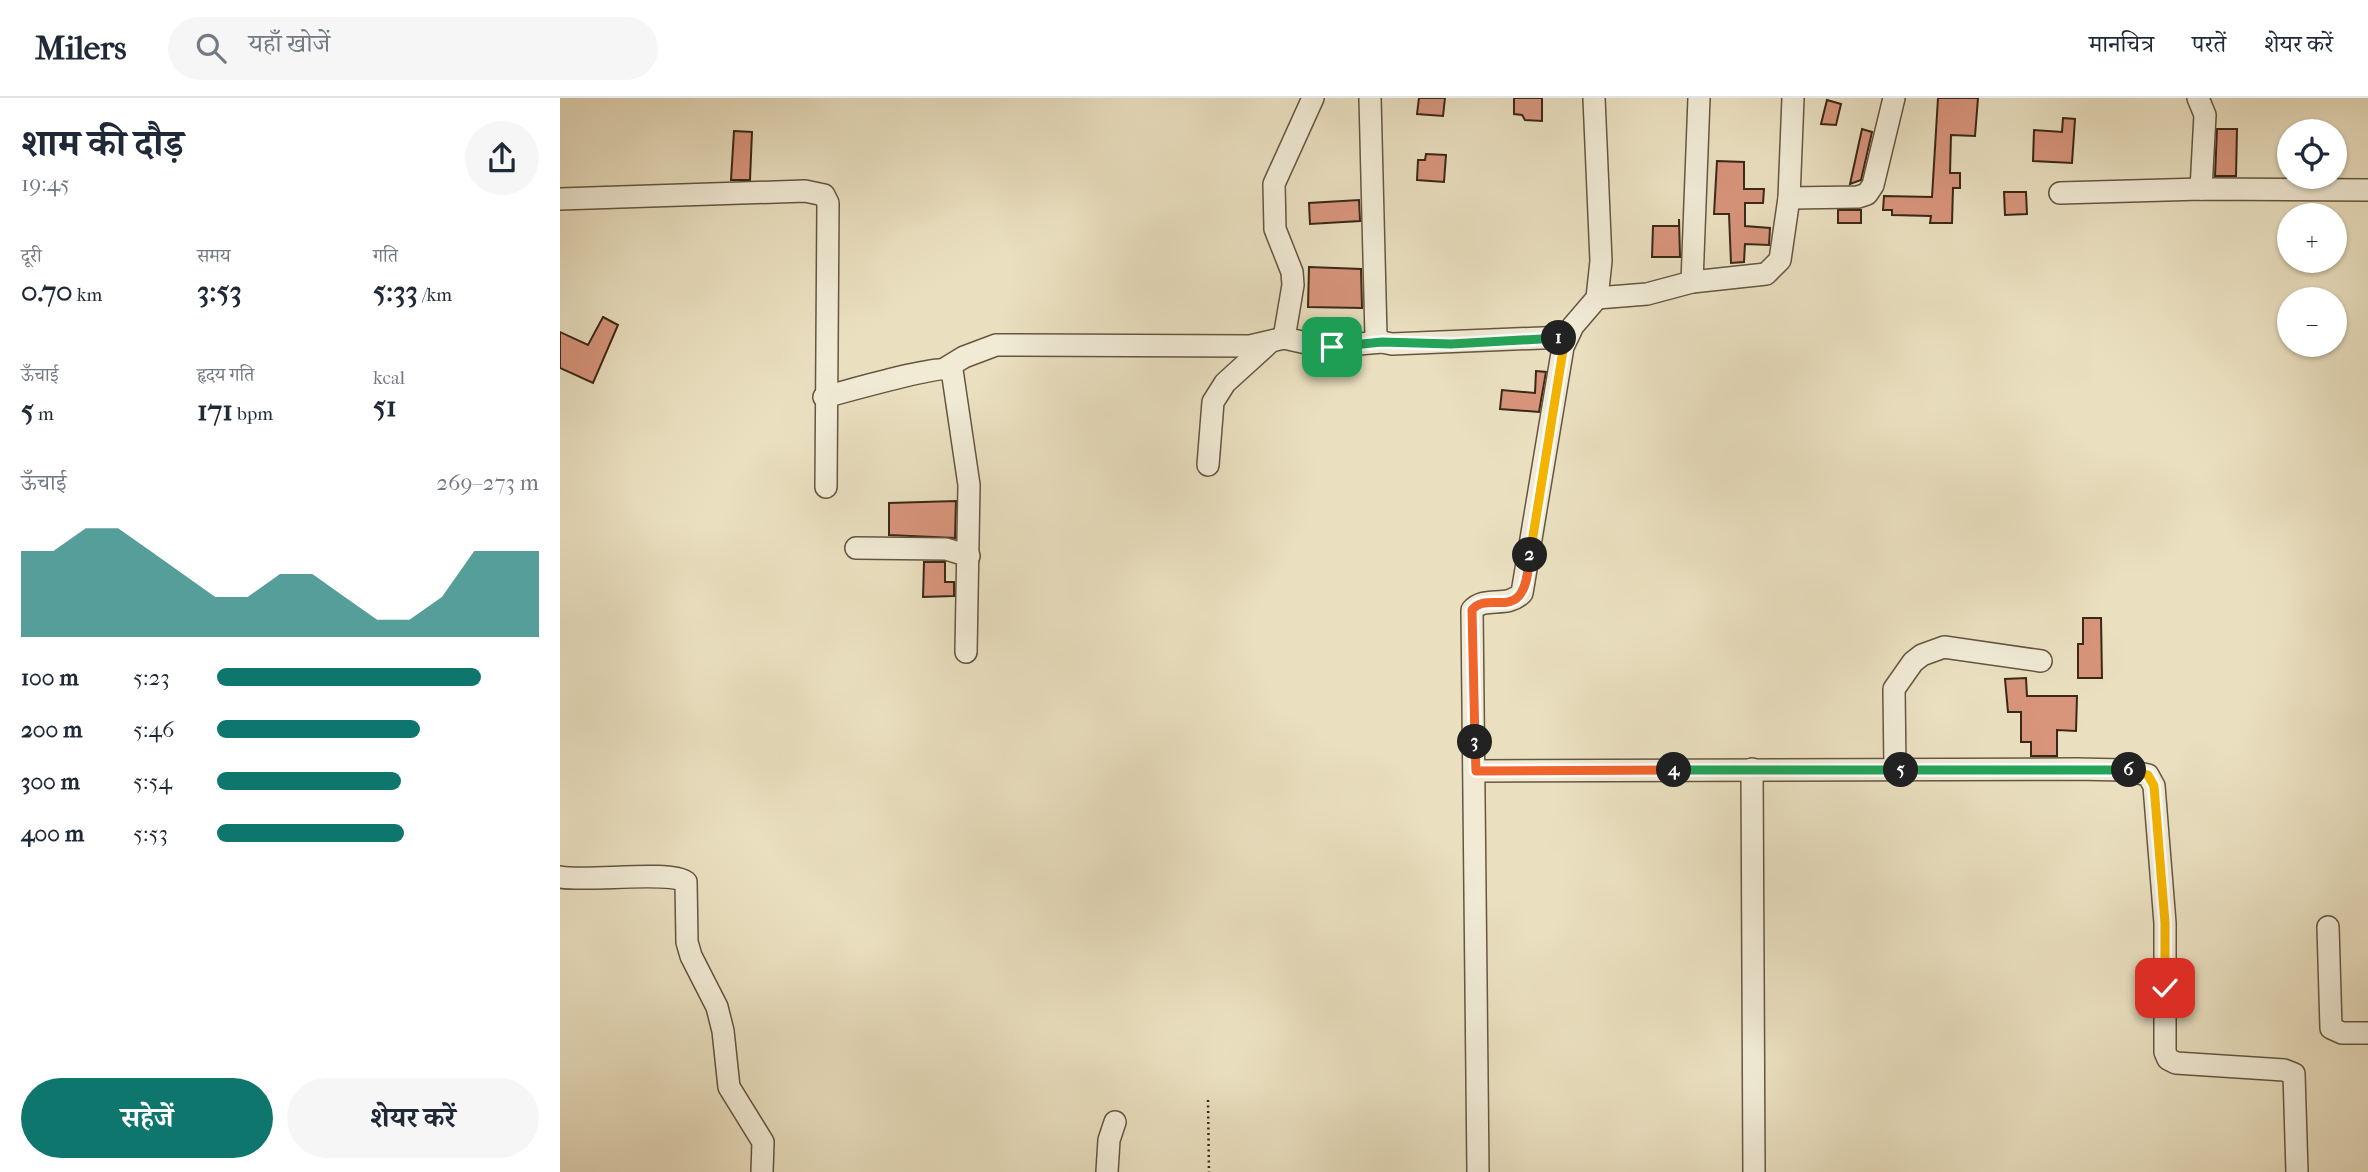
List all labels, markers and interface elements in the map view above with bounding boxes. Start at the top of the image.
search box [168,17,658,80]
text: यहाँ खोजें [248,28,330,59]
text: Milers [35,29,126,68]
icon: search [192,29,230,67]
text: मानचित्र [2089,30,2154,58]
text: परतें [2192,30,2226,58]
text: शेयर करें [2264,30,2333,58]
map controls [2277,119,2347,357]
button: locate [2277,119,2347,189]
text: शाम की दौड़ [21,121,184,166]
button: share [465,121,539,195]
text: 19:45 [21,170,70,197]
button: + [2277,203,2347,273]
text: दूरी [21,245,42,267]
text: समय [197,245,230,267]
text: गति [373,245,398,267]
text: 0.70 [21,274,73,309]
text: 3:53 [197,274,242,309]
text: 5:33 [373,274,418,309]
text: km [73,284,102,306]
text: /km [418,284,452,306]
button: − [2277,287,2347,357]
pin [1302,317,1362,377]
pin: 1 [1542,320,1576,356]
text: 1 [1555,326,1562,348]
icon: arrive [1313,328,1351,366]
text: ऊँचाई [21,364,58,386]
text: हृदय गति [197,364,254,386]
text: kcal [373,367,405,389]
text: 51 [373,389,397,424]
text: 5 [21,393,34,428]
text: 171 [197,393,233,428]
text: m [34,403,54,425]
text: bpm [233,403,273,425]
text: ऊँचाई [21,469,66,496]
text: 269–273 m [436,469,539,496]
pin: 2 [1513,538,1548,573]
text: 2 [1525,543,1534,565]
text: 100 m [21,664,79,691]
text: 5:23 [133,664,170,691]
text: 200 m [21,716,82,743]
text: 5:46 [133,716,175,743]
pin: 3 [1458,724,1492,760]
text: 3 [1471,730,1478,752]
pin: 4 [1656,752,1692,788]
pin: 5 [1884,752,1918,788]
pin: 6 [2112,752,2146,788]
text: 4 [1668,758,1679,780]
text: 5 [1896,758,1905,780]
text: 6 [2123,758,2134,780]
text: 300 m [21,768,80,795]
text: 5:54 [133,768,172,795]
text: 400 m [21,820,84,847]
text: 5:53 [133,820,168,847]
pin [2135,958,2195,1018]
icon: check [2146,969,2184,1007]
button: सहेजें [21,1078,273,1158]
button: शेयर करें [287,1078,539,1158]

